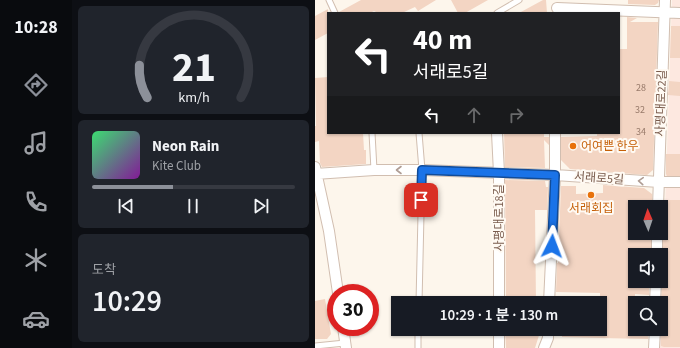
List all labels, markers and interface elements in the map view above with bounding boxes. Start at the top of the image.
text: 10:28 [14,15,58,40]
text: 40 m [413,20,472,60]
icon: left [347,28,399,80]
text: 21 [172,38,215,98]
text: 서래로5길 [413,60,488,85]
street label: 사평대로22길 [652,69,671,137]
icon: directions [22,71,50,99]
house number: 28 [636,81,646,95]
text: km/h [178,87,209,108]
house number: 32 [635,103,645,117]
icon: left [421,104,443,126]
icon: ahead [463,104,485,126]
icon: right [505,104,527,126]
house number: 34 [636,125,646,139]
icon: music [22,129,50,157]
text: Neon Rain [152,136,219,157]
place label: 어여쁜 한우 [581,138,639,155]
marker: 어여쁜 한우 [568,141,578,151]
text: Kite Club [152,157,201,175]
one-way arrow [396,166,402,174]
street label: 서래로5길 [573,168,625,189]
one-way arrow [638,176,644,185]
pin [404,183,438,217]
street label: 사평대로18길 [491,184,508,252]
icon: phone [22,188,50,216]
icon: arrive [410,189,432,211]
marker: 서래회집 [586,190,596,200]
icon: previous [115,195,137,217]
icon: pause [182,195,204,217]
icon: next [250,195,272,217]
place label: 서래회집 [569,200,613,217]
north arrow [628,200,668,240]
map controls [628,200,668,336]
position arrow [531,225,573,267]
icon: climate [22,246,50,274]
button: sound [628,248,668,288]
text: 도착 [92,261,116,279]
text: 10:29 [92,280,162,323]
speed limit sign: 30 [327,284,379,336]
button: search [628,296,668,336]
icon: car [22,305,50,333]
text: 10:29 · 1 분 · 130 m [440,305,558,326]

